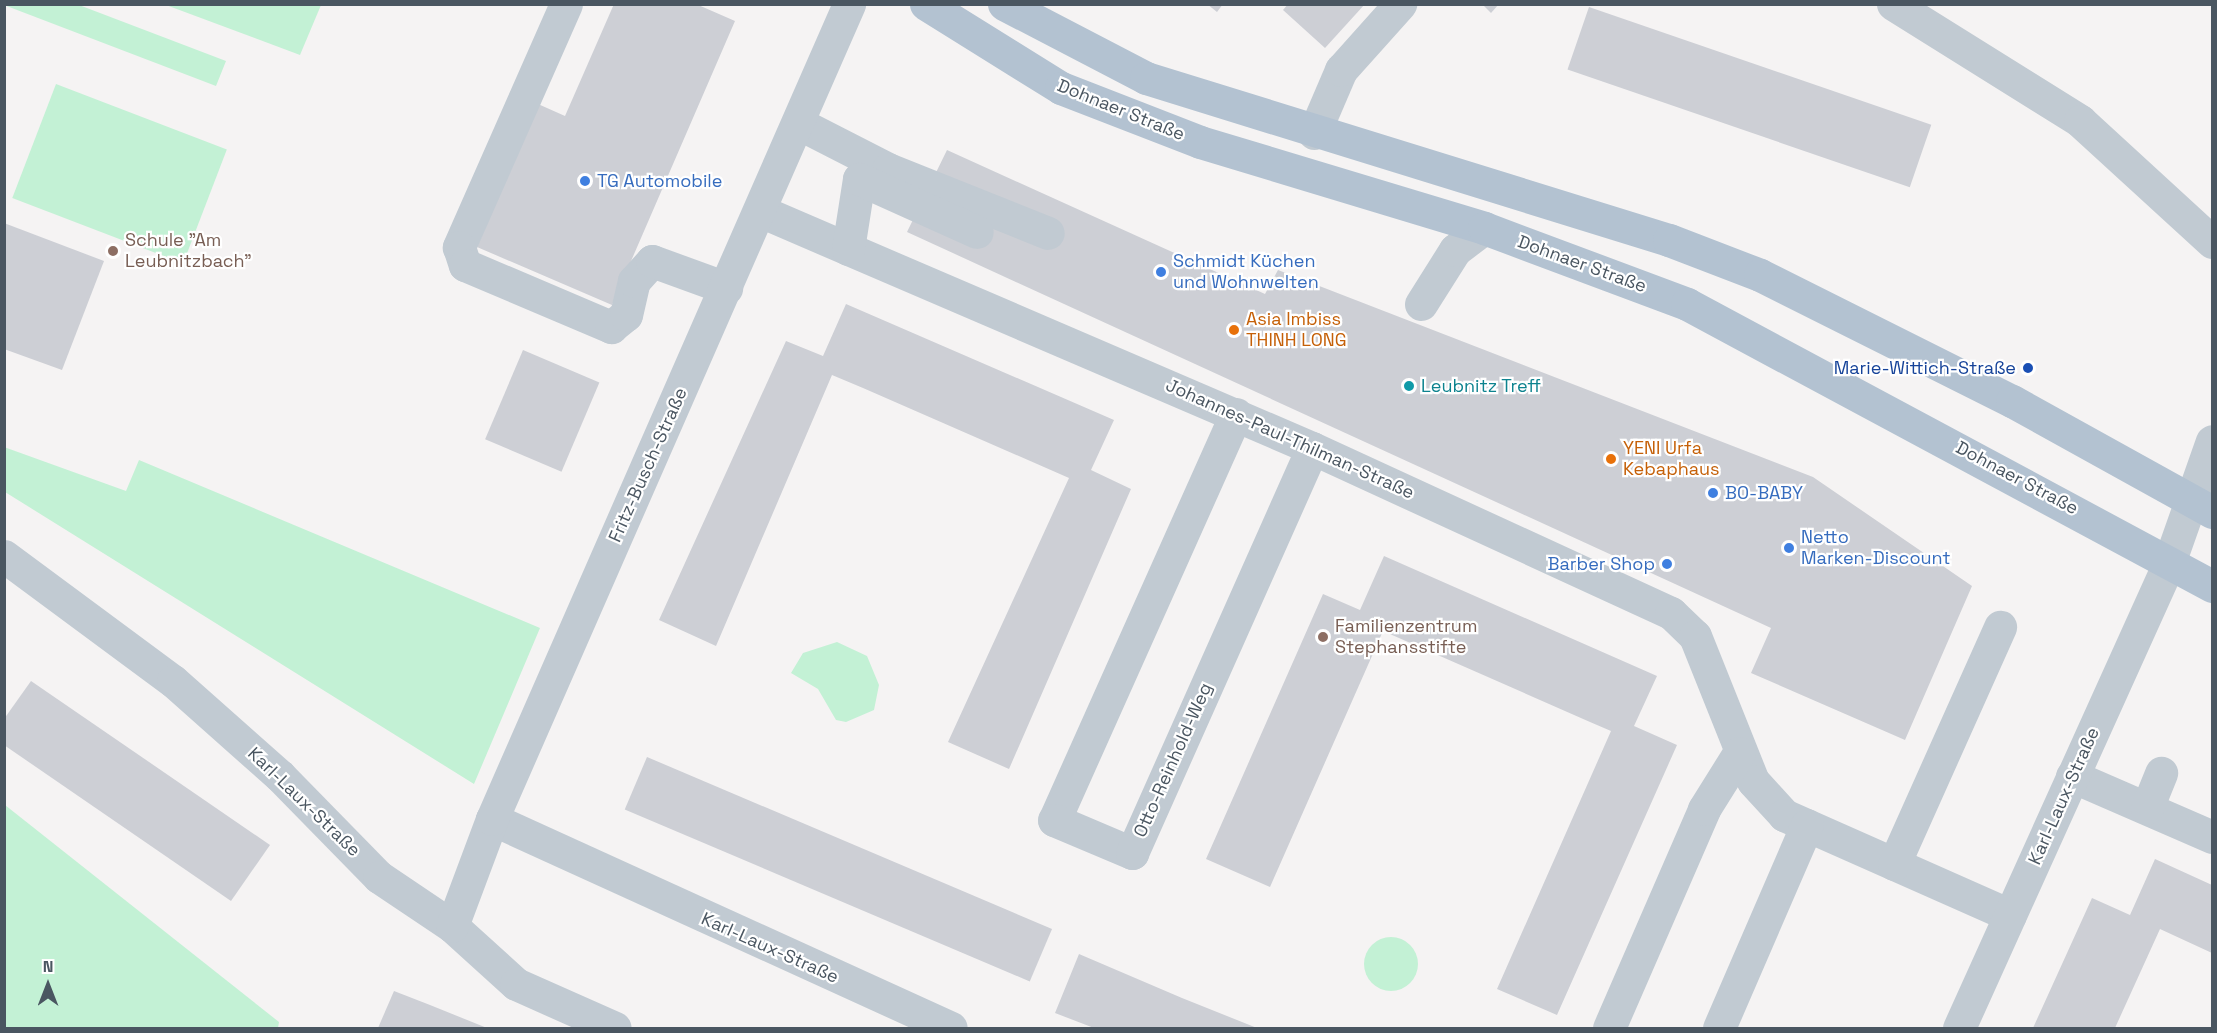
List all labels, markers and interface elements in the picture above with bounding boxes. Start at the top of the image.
street label: Dohnaer Straße [1054,75,1188,145]
place label: TG Automobile [597,170,723,192]
marker: TG Automobile [578,174,592,188]
place label: Schule "Am Leubnitzbach" [125,230,252,272]
street label: Dohnaer Straße [1515,231,1649,297]
marker: Schule "Am Leubnitzbach" [106,244,120,258]
place label: Schmidt Küchen und Wohnwelten [1173,251,1319,294]
marker: Schmidt Küchen und Wohnwelten [1154,265,1168,279]
place label: Asia Imbiss THINH LONG [1246,309,1347,352]
marker: Asia Imbiss THINH LONG [1227,323,1241,337]
place label: Marie-Wittich-Straße [1834,357,2016,379]
marker: Marie-Wittich-Straße [2021,361,2035,375]
street label: Johannes-Paul-Thilman-Straße [1162,374,1418,504]
place label: Leubnitz Treff [1421,375,1541,397]
marker: Leubnitz Treff [1402,379,1416,393]
street label: Fritz-Busch-Straße [604,384,692,546]
street label: Dohnaer Straße [1952,437,2082,519]
place label: YENI Urfa Kebaphaus [1623,438,1719,480]
marker: YENI Urfa Kebaphaus [1604,452,1618,466]
place label: BO-BABY [1725,482,1803,504]
marker: BO-BABY [1706,486,1720,500]
place label: Netto Marken-Discount [1801,527,1951,570]
marker: Netto Marken-Discount [1782,541,1796,555]
place label: Barber Shop [1548,553,1655,575]
marker: Barber Shop [1660,557,1674,571]
place label: Familienzentrum Stephansstifte [1335,616,1477,658]
marker: Familienzentrum Stephansstifte [1316,630,1330,644]
street label: Otto-Reinhold-Weg [1129,679,1217,841]
street label: Karl-Laux-Straße [2024,724,2104,868]
street label: Karl-Laux-Straße [243,743,365,861]
street label: Karl-Laux-Straße [698,908,842,988]
north arrow [18,955,78,1015]
text: N [43,956,53,977]

